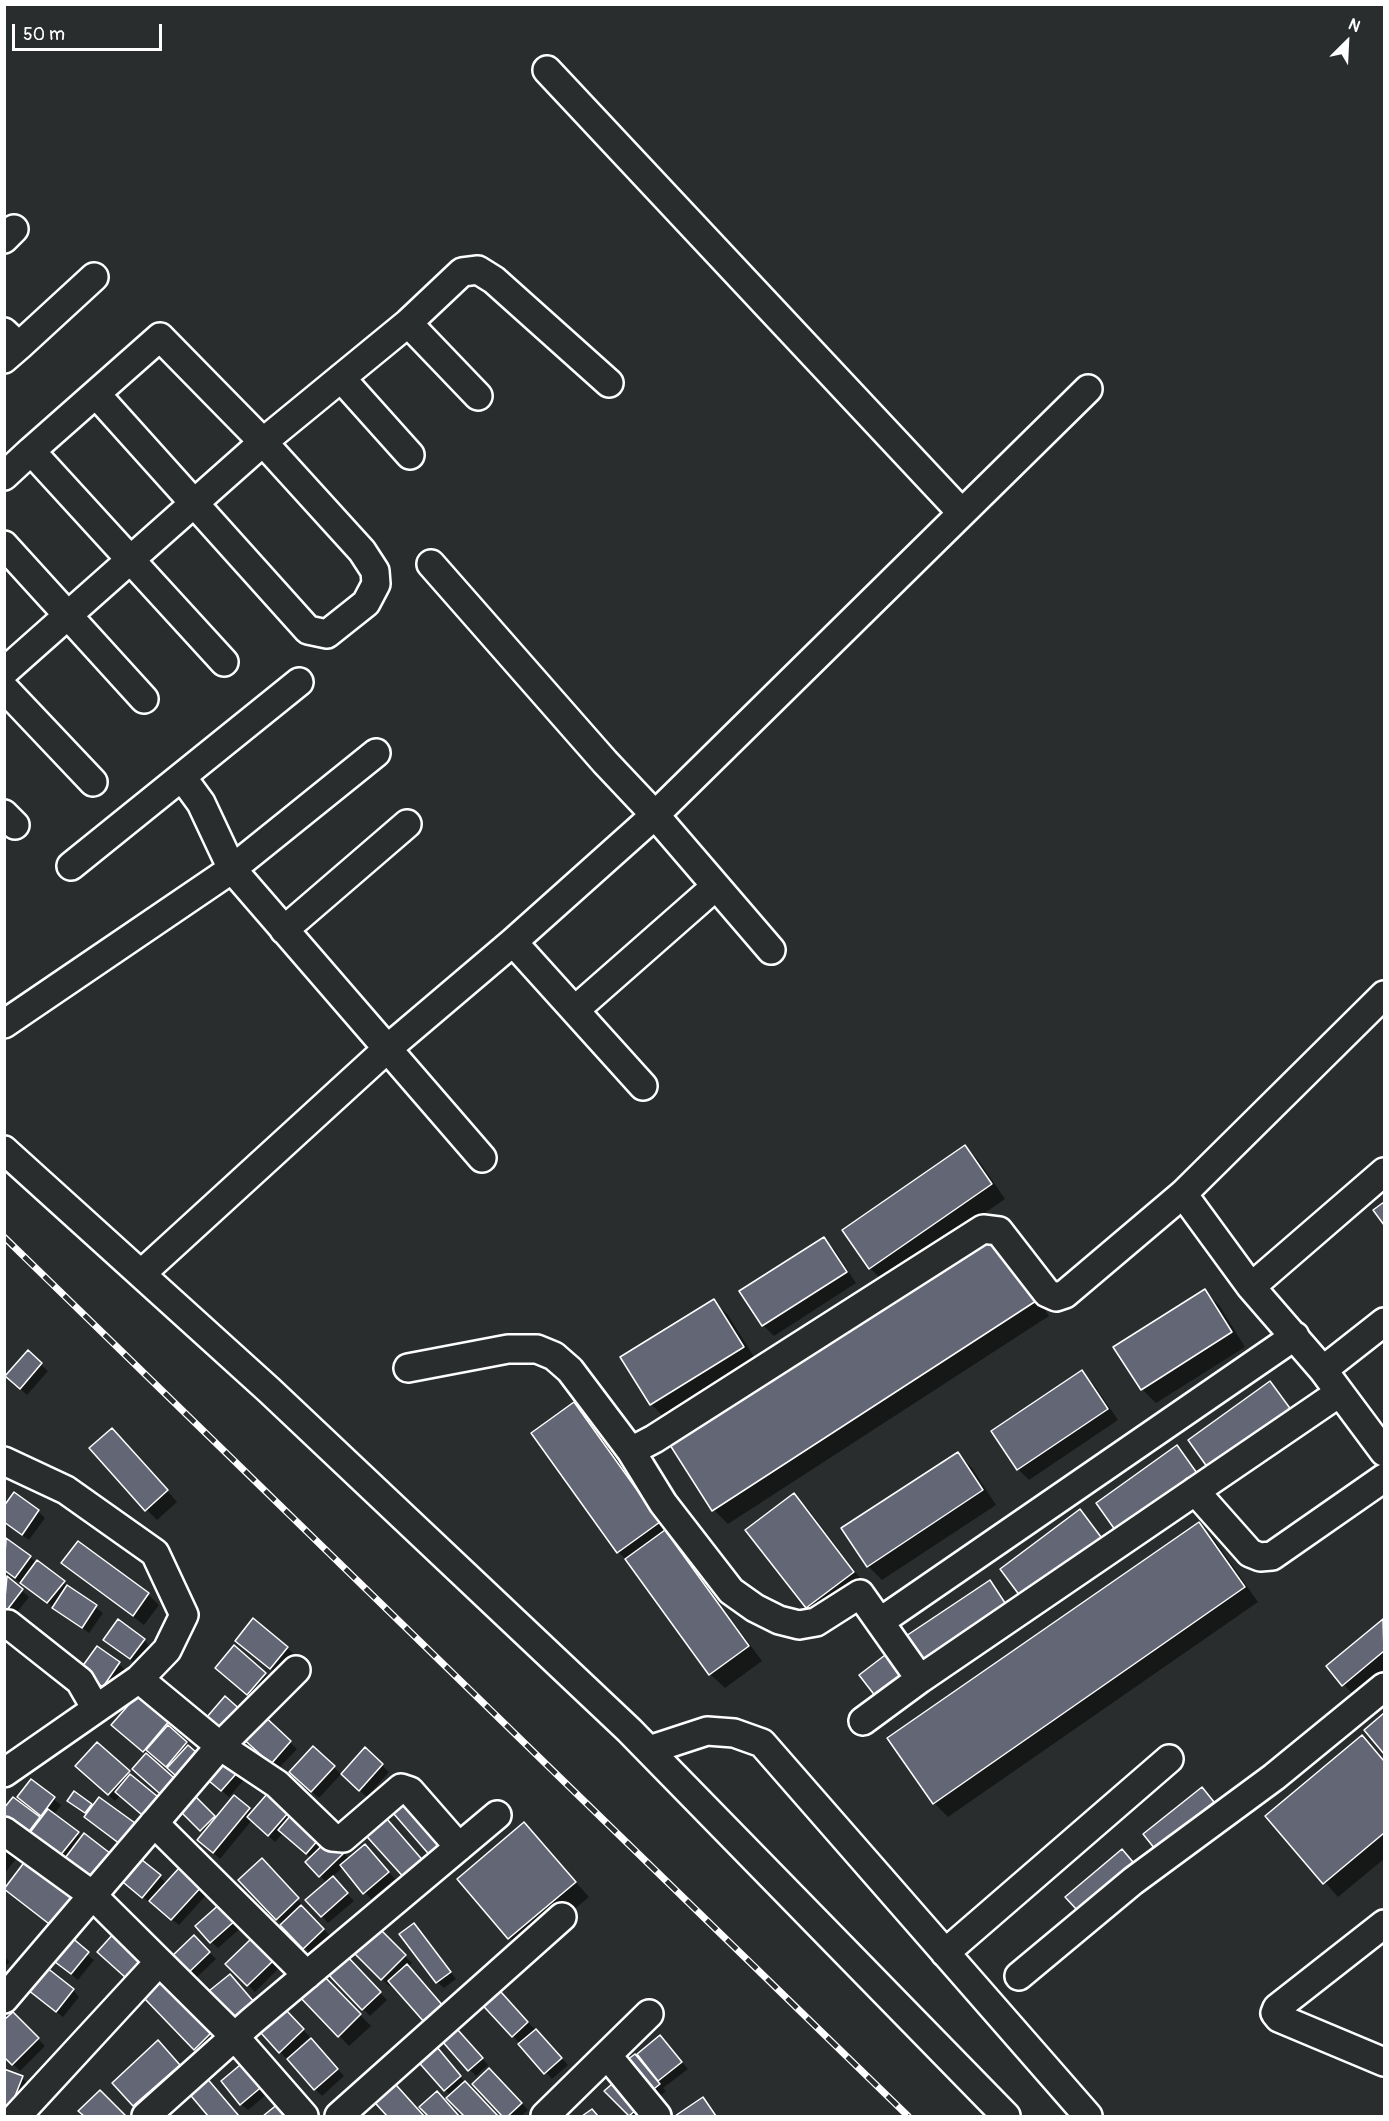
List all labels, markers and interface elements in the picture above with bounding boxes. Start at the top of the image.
scale bar [15,12,165,50]
north arrow [1317,12,1377,72]
text: N [1345,14,1363,37]
text: 50 m [23,23,65,46]

